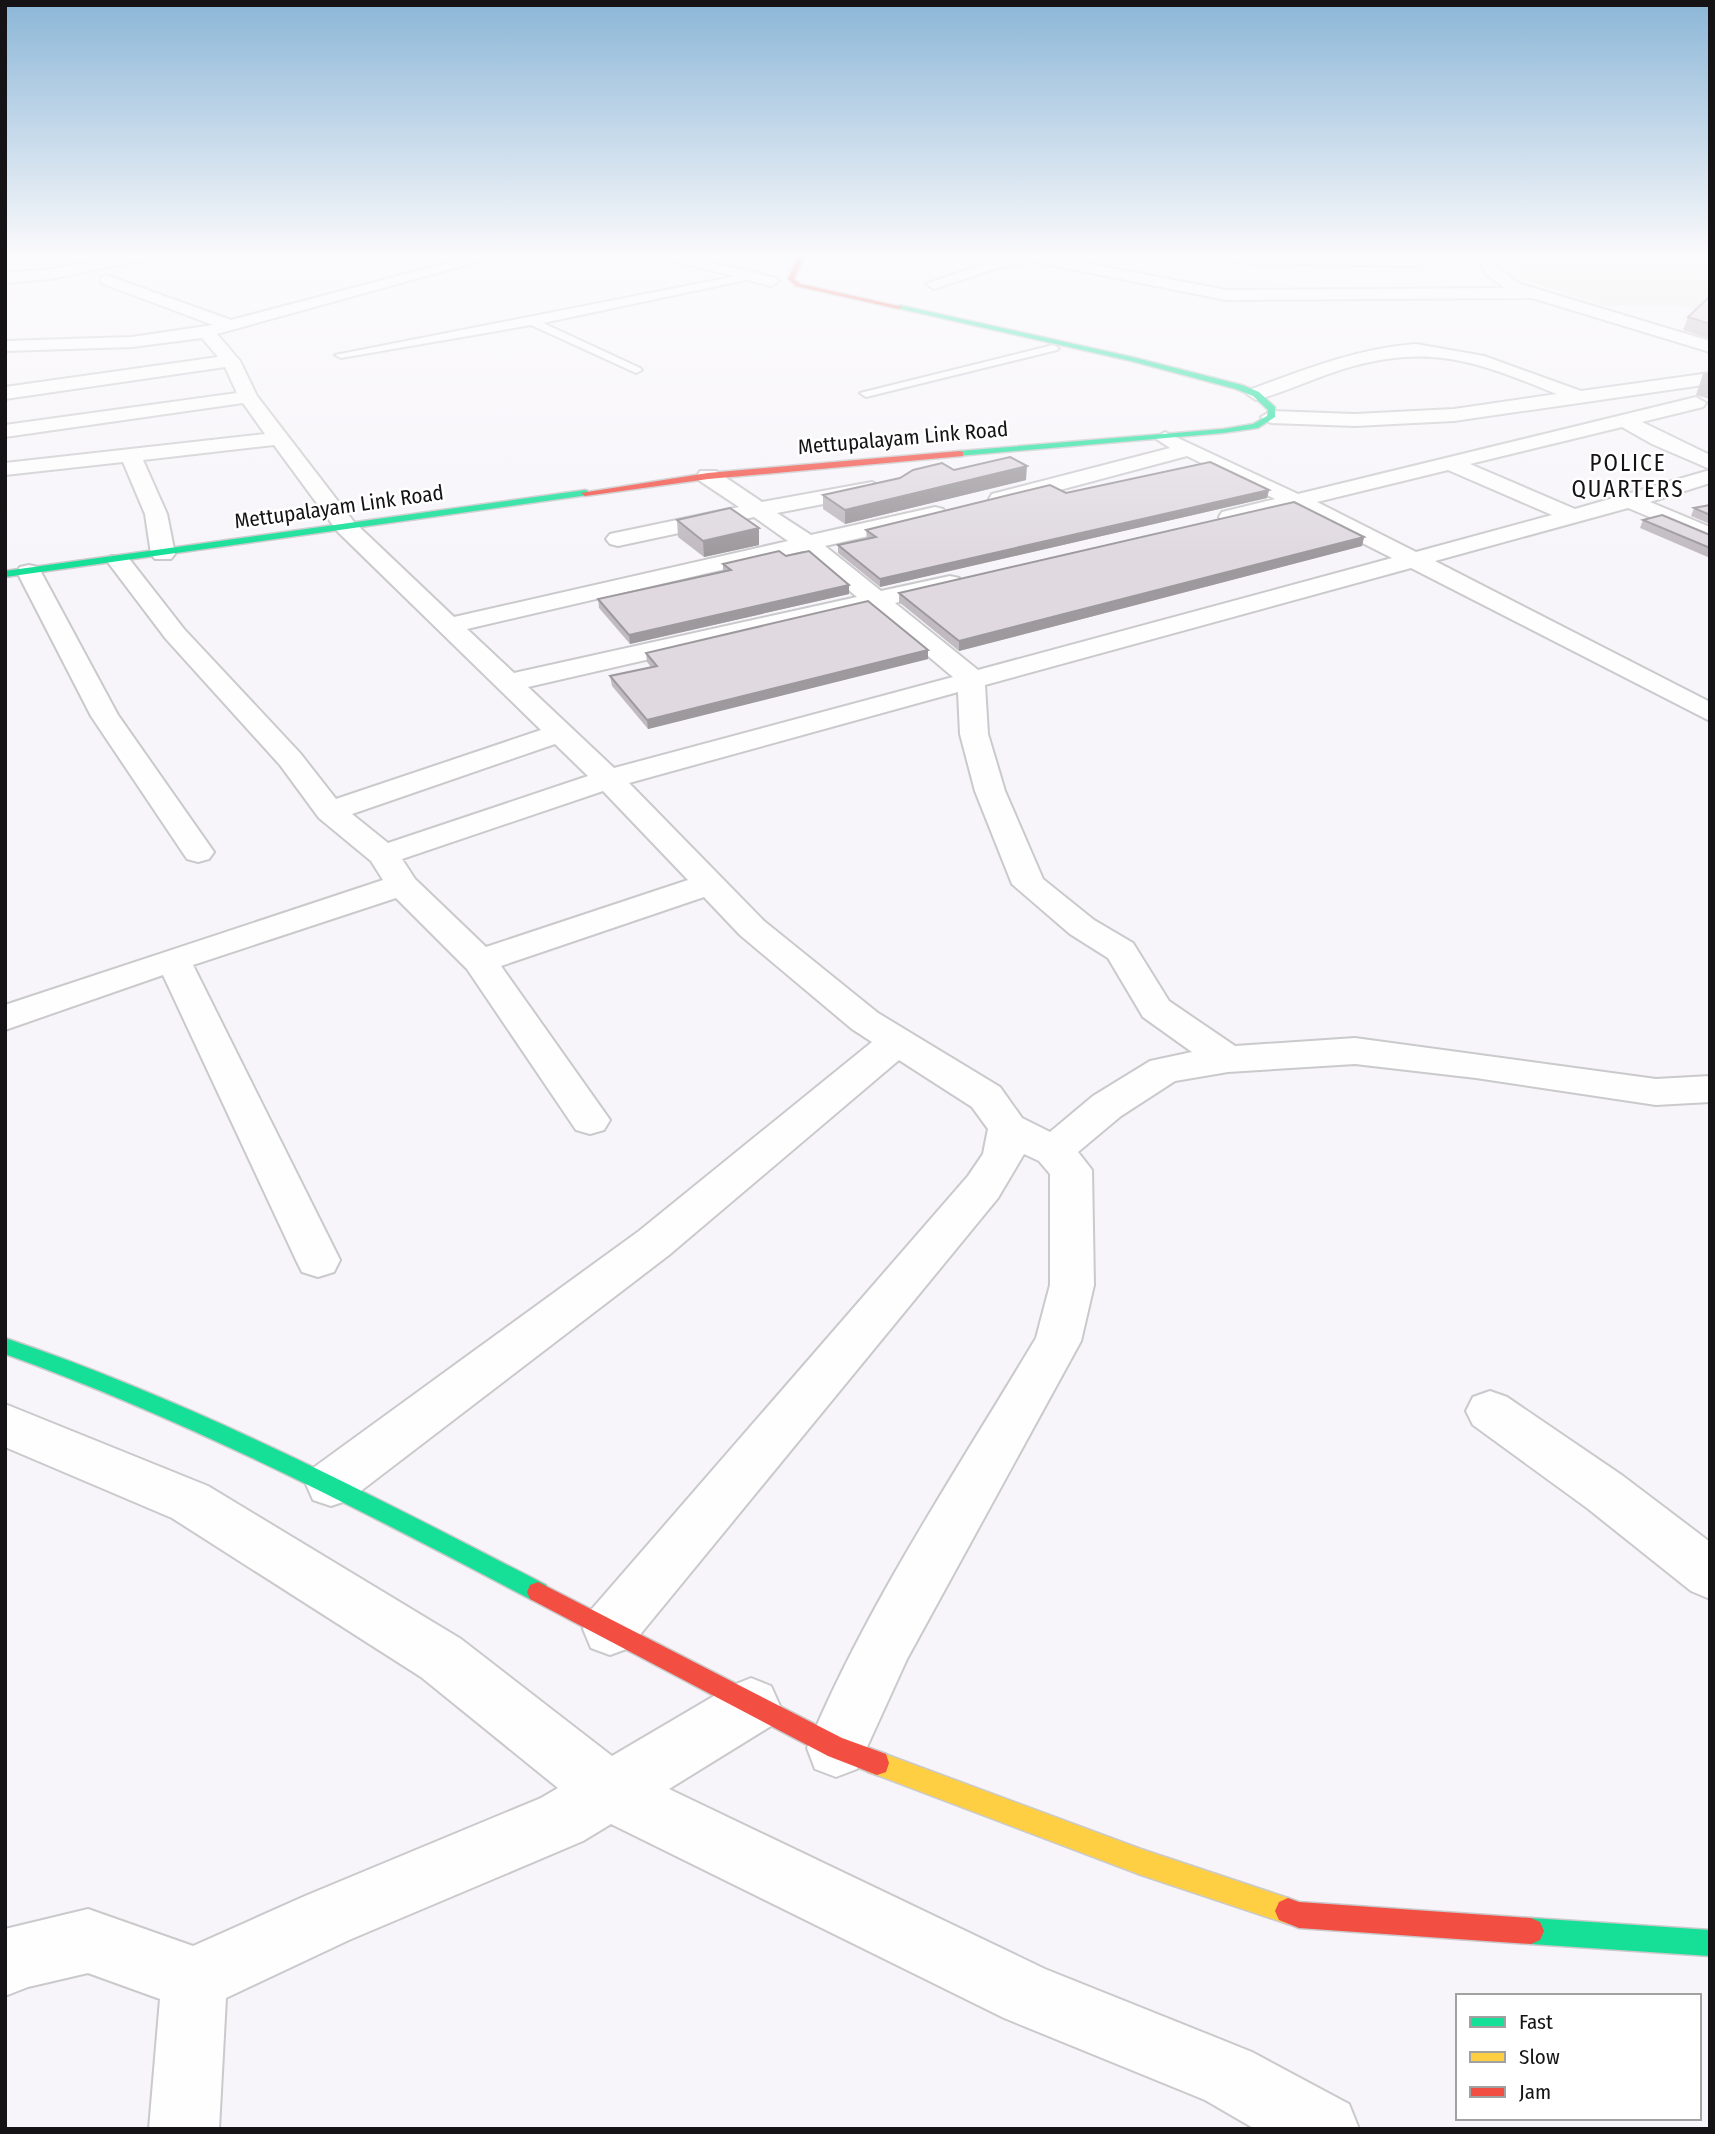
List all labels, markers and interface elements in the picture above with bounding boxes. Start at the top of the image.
street label: Mettupalayam Link Road [797,416,1009,460]
district label: POLICE QUARTERS [1571,449,1685,503]
street label: Mettupalayam Link Road [233,479,445,535]
legend [1456,1994,1701,2120]
text: Fast [1519,2009,1553,2035]
text: Slow [1519,2044,1560,2070]
text: Jam [1519,2079,1551,2105]

